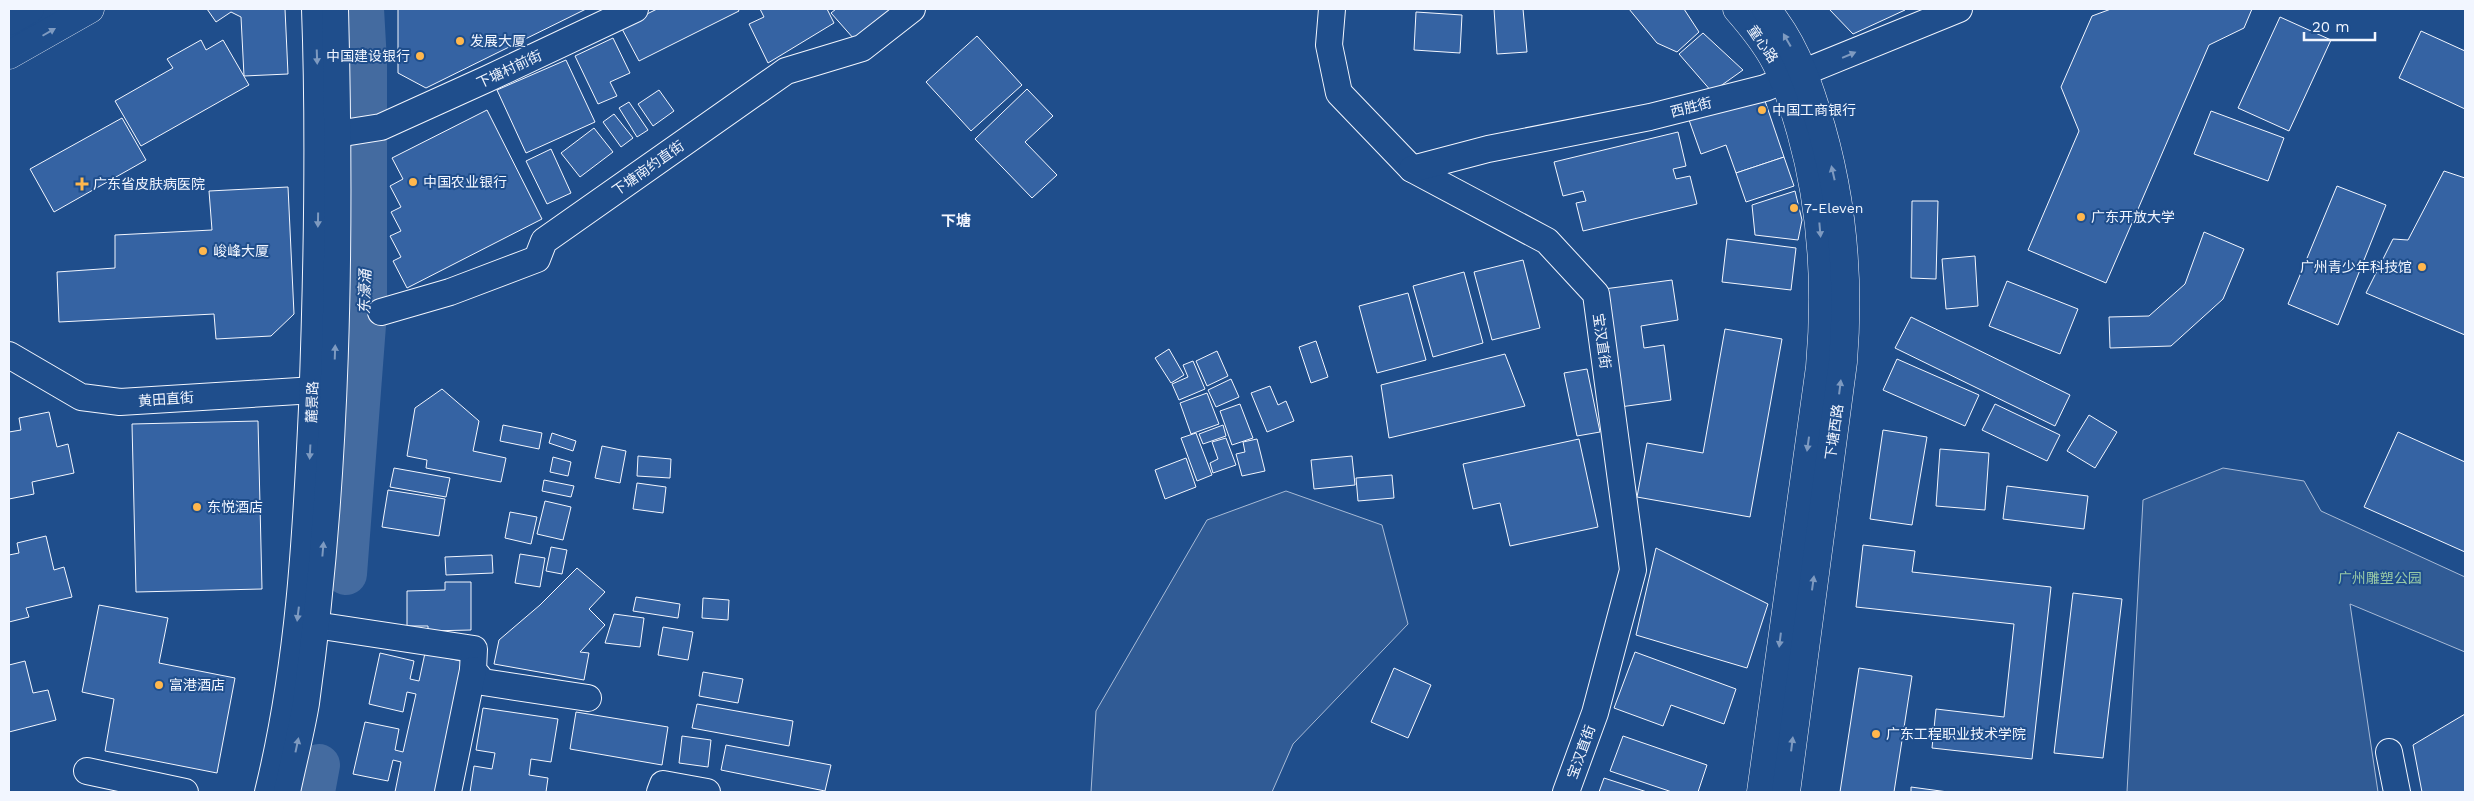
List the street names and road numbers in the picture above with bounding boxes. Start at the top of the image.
street label: 童心路 [1745,22,1781,66]
street label: 下塘村前街 [474,47,544,91]
street label: 西胜街 [1669,94,1713,120]
street label: 下塘南约直街 [609,137,687,199]
street label: 宝汉直街 [1590,312,1614,370]
street label: 麓景路 [303,381,321,423]
street label: 黄田直街 [138,389,194,409]
street label: 下塘西路 [1822,403,1846,461]
street label: 宝汉直街 [1564,723,1598,781]

